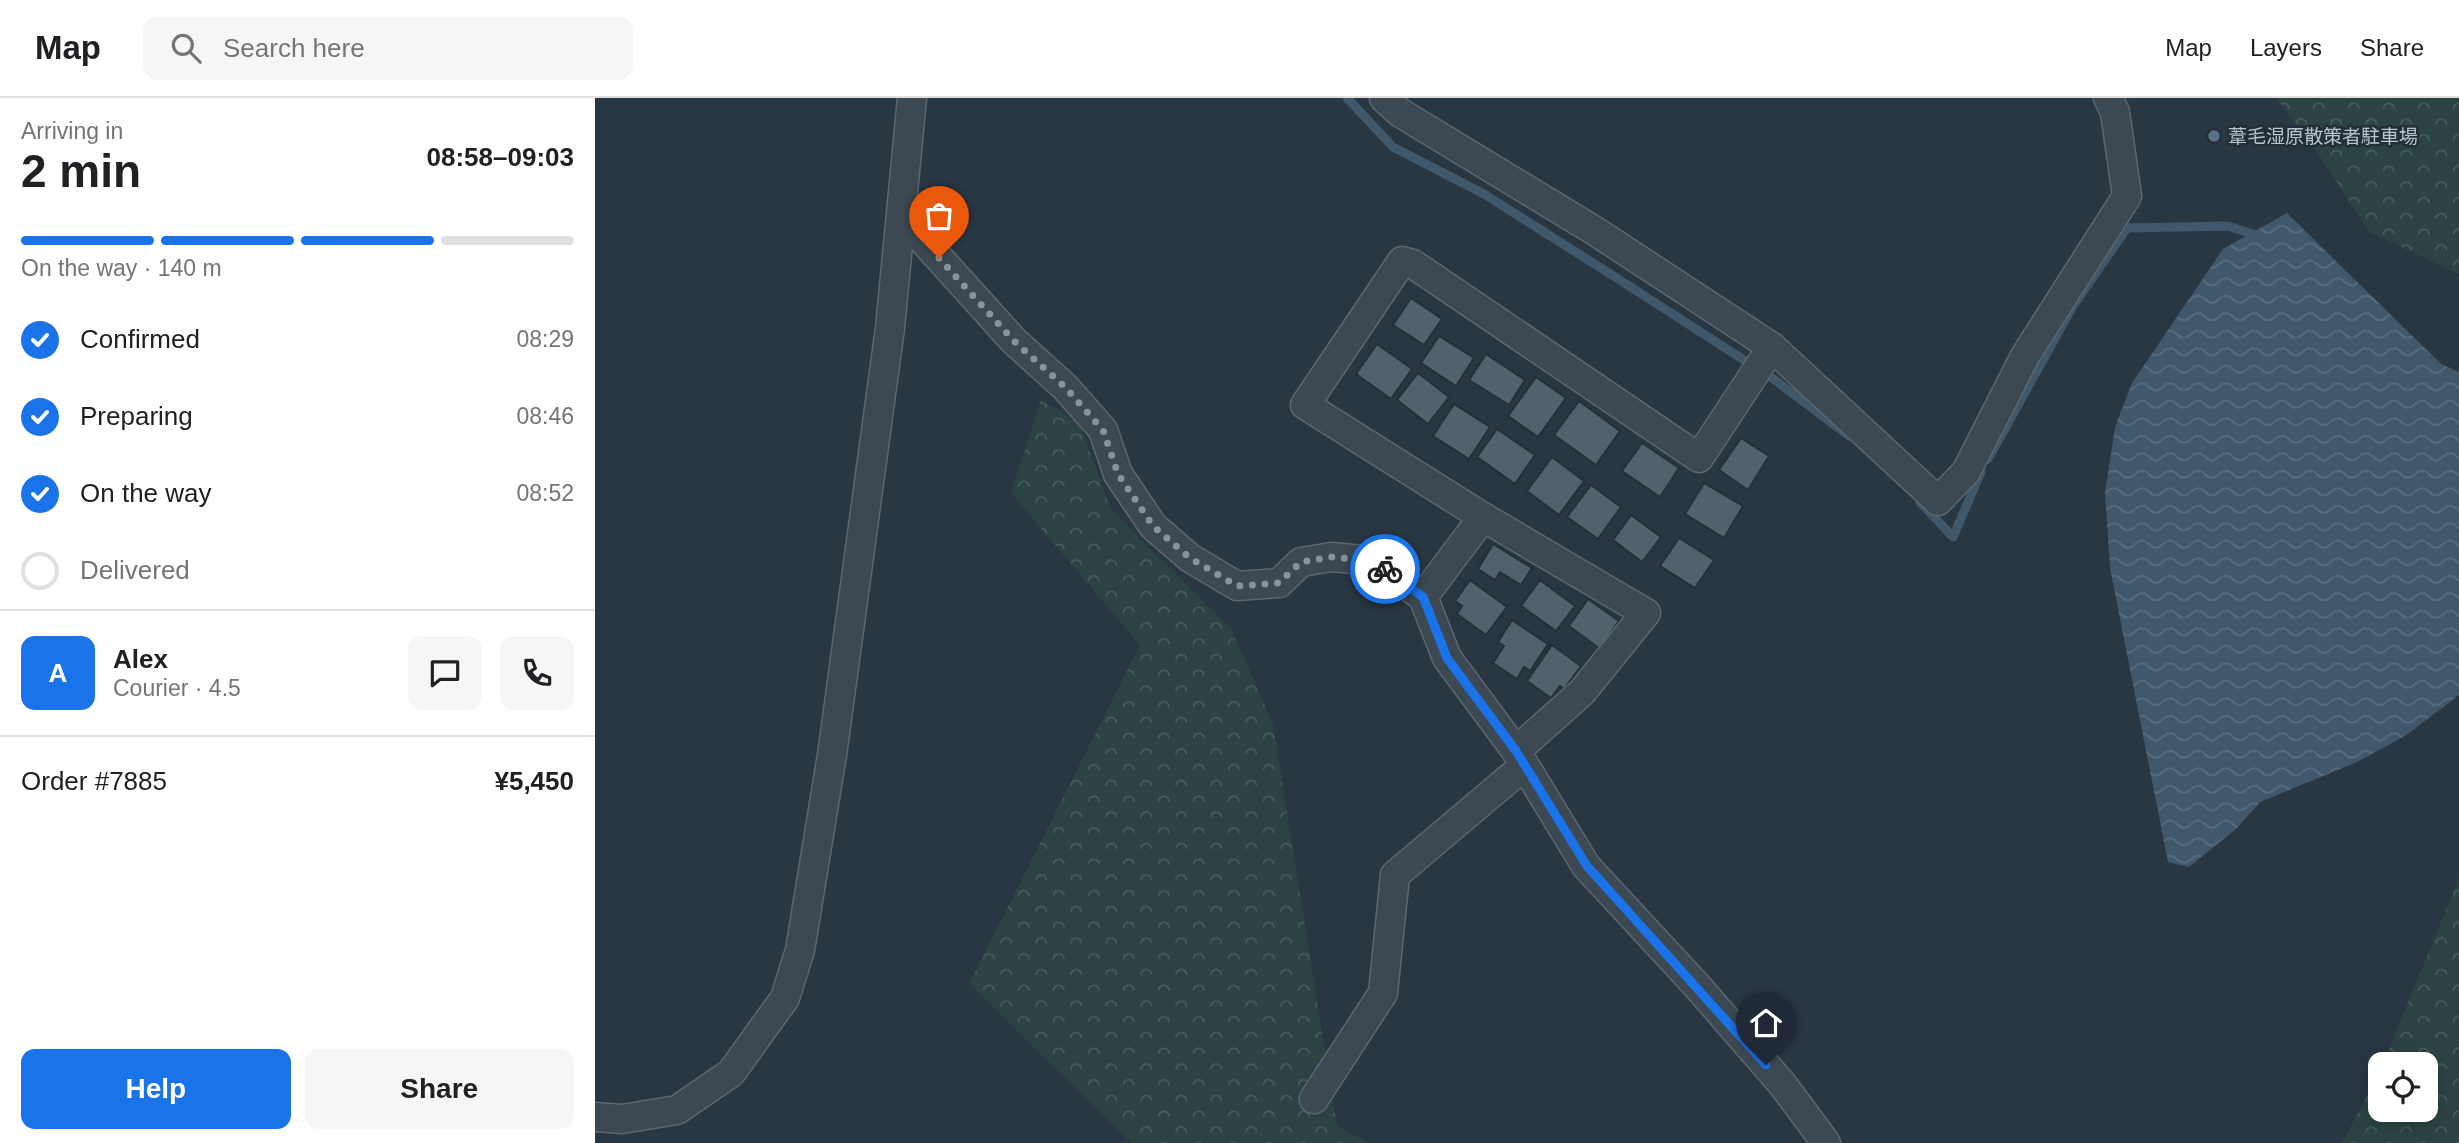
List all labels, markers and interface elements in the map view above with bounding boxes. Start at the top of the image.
search box [143,17,633,80]
text: Map [35,29,101,66]
icon: search [167,29,205,67]
text: Search here [223,33,365,63]
text: Map [2165,34,2212,61]
text: Layers [2250,34,2322,61]
text: Share [2360,34,2424,61]
text: Arriving in [21,118,123,144]
place label: 葦毛湿原散策者駐車場 [2228,126,2418,147]
marker: 葦毛湿原散策者駐車場 [2206,128,2222,144]
text: 08:58–09:03 [427,142,574,172]
text: 2 min [21,145,141,197]
pin [909,186,969,258]
icon: bag [920,197,958,235]
text: On the way · 140 m [21,255,222,281]
icon: check [21,321,59,359]
text: Confirmed [80,324,200,354]
text: 08:29 [516,326,574,352]
icon: check [21,398,59,436]
text: Preparing [80,401,193,431]
text: 08:46 [516,403,574,429]
icon: check [21,475,59,513]
text: On the way [80,478,212,508]
text: 08:52 [516,480,574,506]
courier [1350,534,1420,604]
icon: bike [1366,550,1404,588]
text: Delivered [80,555,190,585]
button: chat [408,636,482,710]
button: phone [500,636,574,710]
text: Alex [113,644,168,674]
text: A [49,658,67,688]
text: Courier · 4.5 [113,675,241,701]
text: Order #7885 [21,766,167,796]
text: ¥5,450 [494,766,574,796]
pin [1736,993,1796,1065]
icon: home [1747,1004,1785,1042]
button: Help [21,1049,291,1129]
button: Share [305,1049,574,1129]
map controls [2368,1052,2438,1122]
button: locate [2368,1052,2438,1122]

